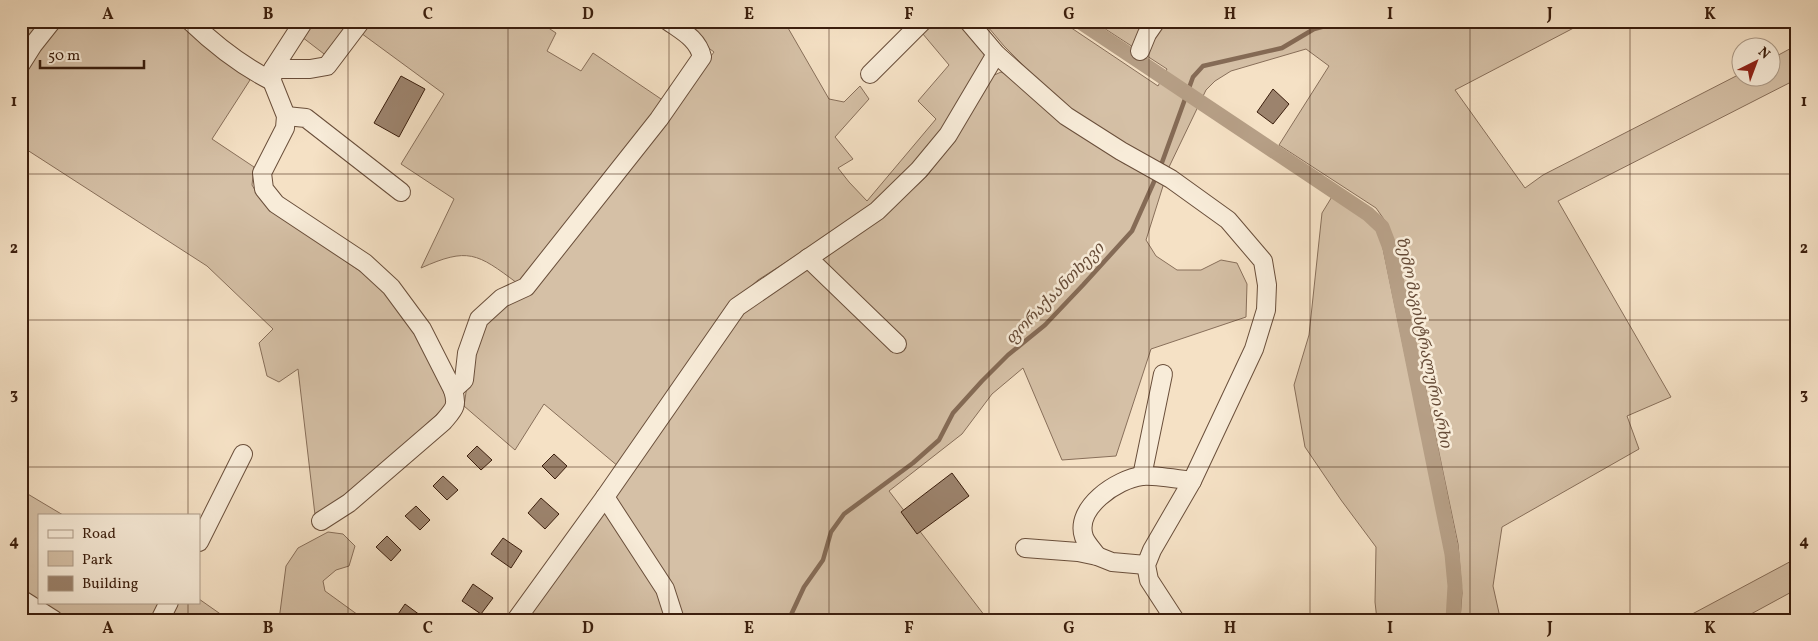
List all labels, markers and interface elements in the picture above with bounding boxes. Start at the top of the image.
text: A [102,4,114,26]
text: B [263,4,274,26]
text: C [423,4,433,26]
text: D [582,4,594,26]
text: E [744,4,754,26]
text: F [904,4,914,26]
text: G [1063,4,1075,26]
text: H [1224,4,1236,26]
text: I [1387,4,1393,26]
text: J [1546,4,1553,26]
text: K [1704,4,1716,26]
scale bar [40,38,144,70]
north arrow [1730,38,1780,88]
text: N [1754,43,1774,64]
text: 50 m [48,46,80,67]
text: 1 [11,91,17,113]
text: 1 [1801,91,1807,113]
water label: ზემო მაგისტრალური არხი [1390,235,1456,451]
text: 2 [10,238,18,260]
water label: ფორაქაანთხევი [1001,238,1111,350]
text: 2 [1800,238,1808,260]
text: 3 [10,384,18,406]
text: 3 [1800,384,1808,406]
legend [38,514,200,604]
text: Road [82,524,116,545]
text: 4 [9,531,19,553]
text: 4 [1799,531,1809,553]
text: Park [82,550,113,571]
text: Building [82,574,139,595]
text: A [102,618,114,640]
text: B [263,618,274,640]
text: C [423,618,433,640]
text: D [582,618,594,640]
text: E [744,618,754,640]
text: F [904,618,914,640]
text: G [1063,618,1075,640]
text: H [1224,618,1236,640]
text: I [1387,618,1393,640]
text: J [1546,618,1553,640]
text: K [1704,618,1716,640]

